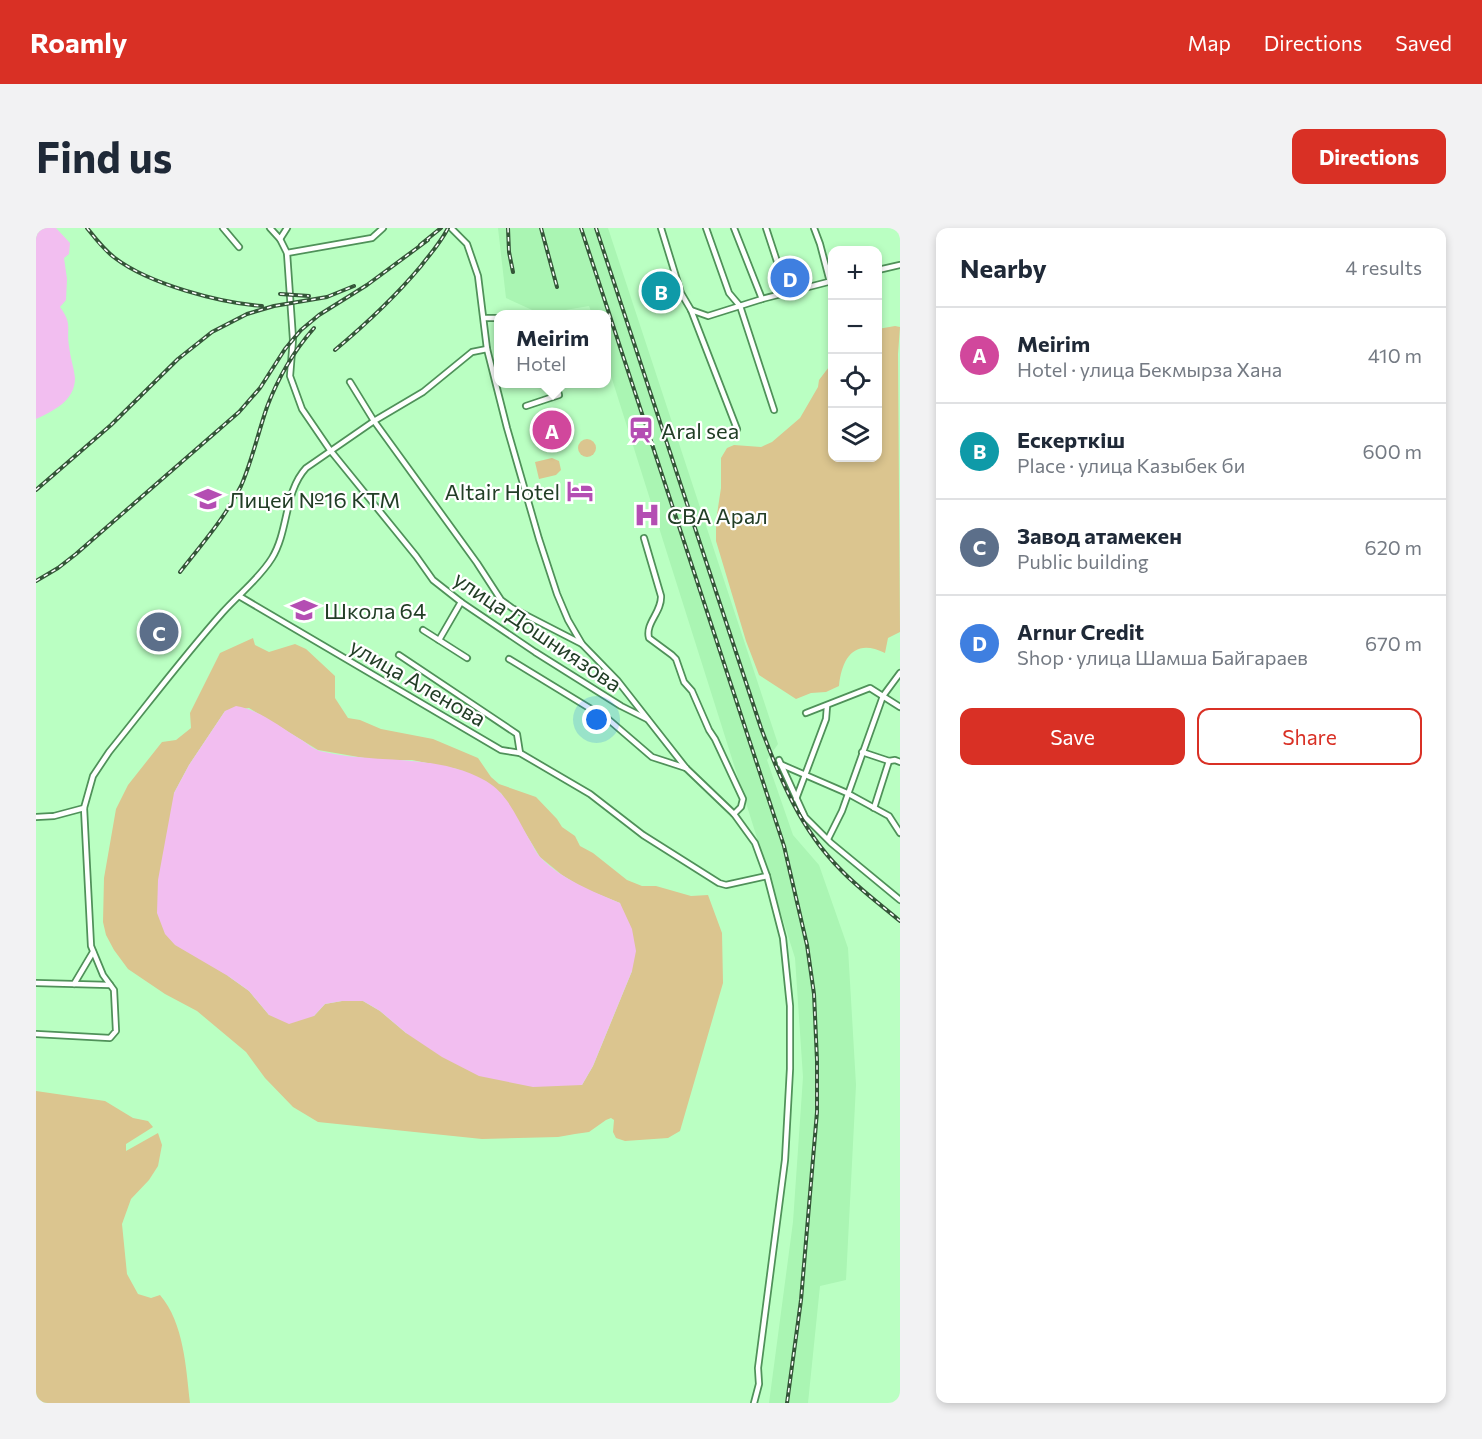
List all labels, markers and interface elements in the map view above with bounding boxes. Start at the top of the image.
text: Roamly [30,25,127,59]
text: Map [1188,30,1231,55]
text: Directions [1264,30,1362,55]
text: Saved [1395,30,1452,55]
button: Directions [1292,129,1446,184]
text: Find us [36,130,172,182]
map controls [828,246,882,462]
button: + [828,246,882,300]
text: Nearby [960,252,1047,283]
text: 4 results [1345,255,1422,279]
pin: D [770,256,810,300]
pin: B [642,268,680,314]
button: − [828,300,882,354]
popup [494,310,611,388]
text: Meirim [516,324,589,351]
text: Meirim [1017,330,1090,357]
text: A [972,343,987,367]
text: 410 m [1368,343,1422,367]
text: Hotel [516,351,566,375]
button: locate [828,354,882,408]
text: Hotel · улица Бекмырза Хана [1017,357,1282,381]
pin: A [532,408,572,452]
button: layers [828,408,882,462]
station icon: Aral sea [626,415,656,445]
place label: Aral sea [661,417,739,444]
text: Ескерткіш [1017,426,1125,453]
text: B [973,439,986,463]
text: 600 m [1362,439,1422,463]
text: Place · улица Казыбек би [1017,453,1245,477]
hotel icon: Altair Hotel [565,476,595,506]
place label: Altair Hotel [445,478,560,505]
school or university icon: Лицей №16 КТМ [193,484,223,514]
place label: Лицей №16 КТМ [228,486,400,513]
hospital icon: СВА Арал [632,500,662,530]
place label: СВА Арал [667,502,768,529]
text: Завод атамекен [1017,522,1182,549]
text: C [973,535,986,559]
text: 620 m [1365,535,1422,559]
text: Public building [1017,549,1149,573]
street label: улица Дошниязова [449,565,627,697]
school or university icon: Школа 64 [289,595,319,625]
place label: Школа 64 [324,597,426,624]
pin: C [140,610,178,654]
text: Arnur Credit [1017,618,1144,645]
text: D [972,631,987,655]
text: 670 m [1365,631,1422,655]
street label: улица Аленова [345,632,491,732]
text: Shop · улица Шамша Байгараев [1017,645,1308,669]
your location [582,705,611,734]
button: Save [960,708,1185,765]
button: Share [1197,708,1422,765]

